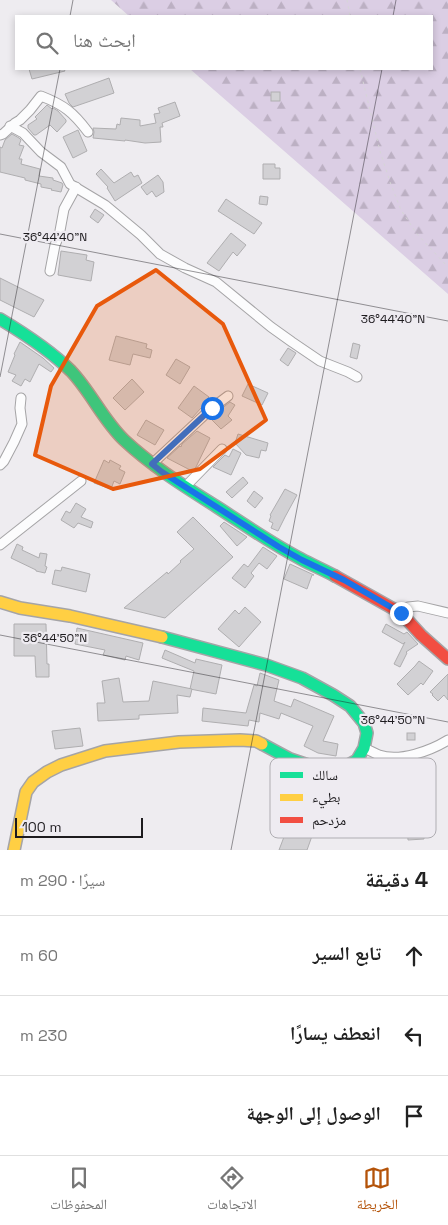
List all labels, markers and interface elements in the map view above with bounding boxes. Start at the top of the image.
search box [15,15,433,70]
text: ابحث هنا [73,28,136,53]
icon: search [33,29,61,57]
text: 36°44'40"N [23,229,87,245]
text: 36°44'40"N [361,311,425,327]
route start [201,397,224,420]
route end [390,602,413,625]
text: 36°44'50"N [23,630,87,646]
text: 36°44'50"N [361,712,425,728]
legend [270,758,436,838]
text: سالك [312,766,338,784]
text: بطيء [312,788,341,809]
text: مزدحم [312,811,346,830]
scale bar [15,815,142,838]
text: 100 m [22,818,61,836]
text: 4 دقيقة [365,866,428,893]
text: سيرًا · 290 m [20,870,105,891]
text: تابع السير [313,941,381,966]
icon: ahead [400,942,428,970]
text: 60 m [20,945,58,966]
text: انعطف يسارًا [290,1021,381,1046]
icon: left [400,1022,428,1050]
text: 230 m [20,1025,67,1046]
text: الوصول إلى الوجهة [246,1101,381,1126]
icon: arrive [400,1102,428,1130]
tab: المحفوظات [50,1164,107,1218]
tab: الاتجاهات [207,1164,257,1218]
tab: الخريطة [357,1164,398,1218]

